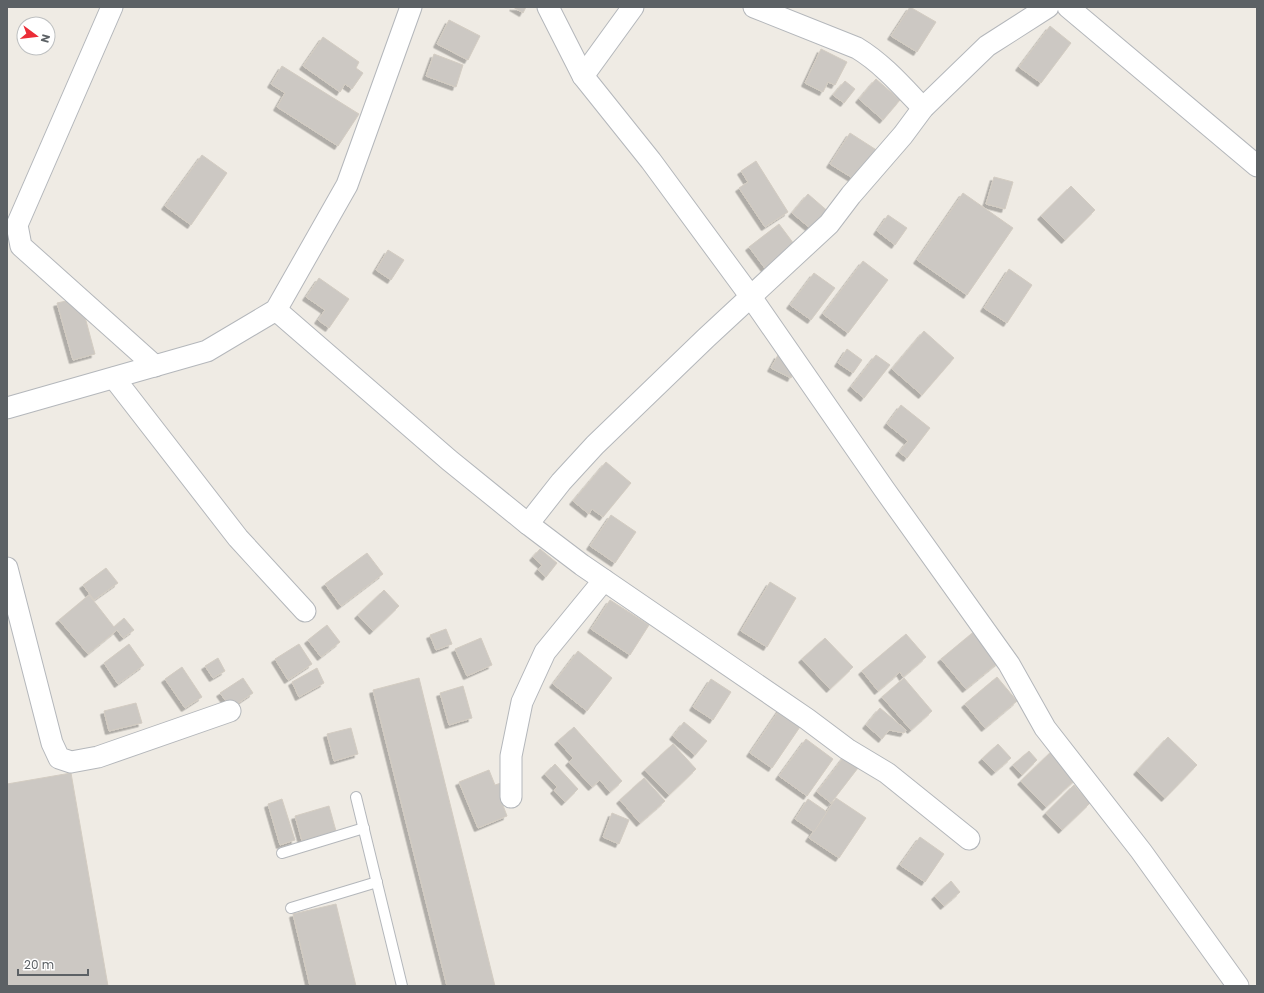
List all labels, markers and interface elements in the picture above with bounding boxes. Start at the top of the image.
north arrow [16,16,56,56]
text: N [37,33,54,45]
scale bar [18,951,88,977]
text: 20 m [24,956,54,973]

